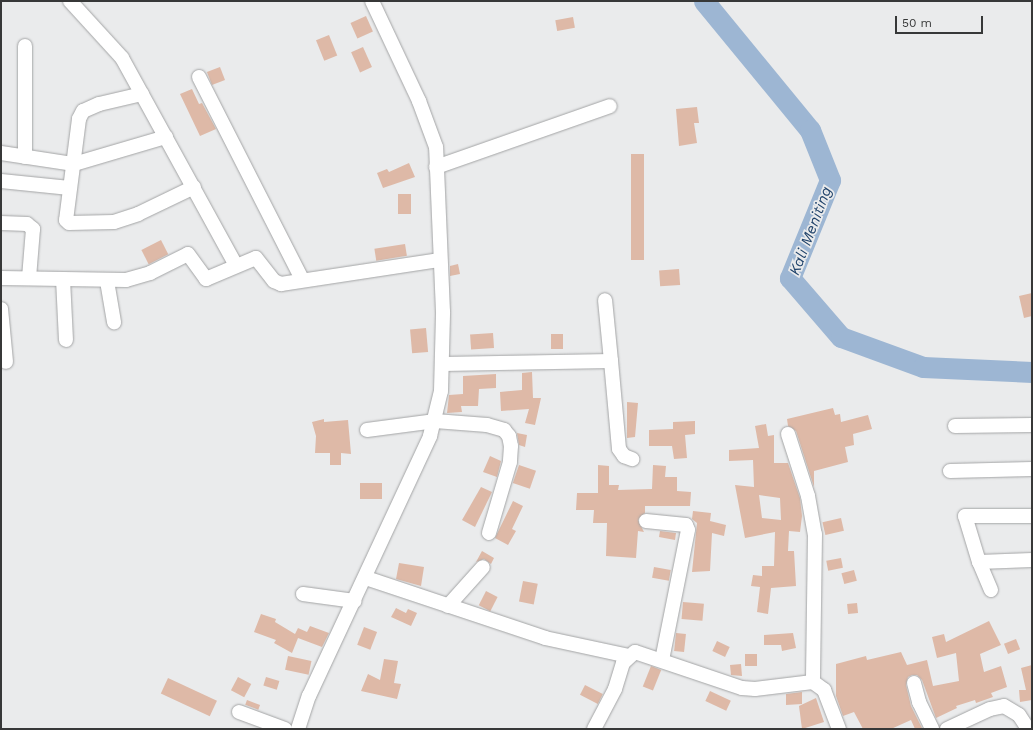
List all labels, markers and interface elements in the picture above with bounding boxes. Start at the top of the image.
scale bar [897,8,985,34]
text: 50 m [902,16,932,30]
water label: Kali Meniting [786,184,836,278]

